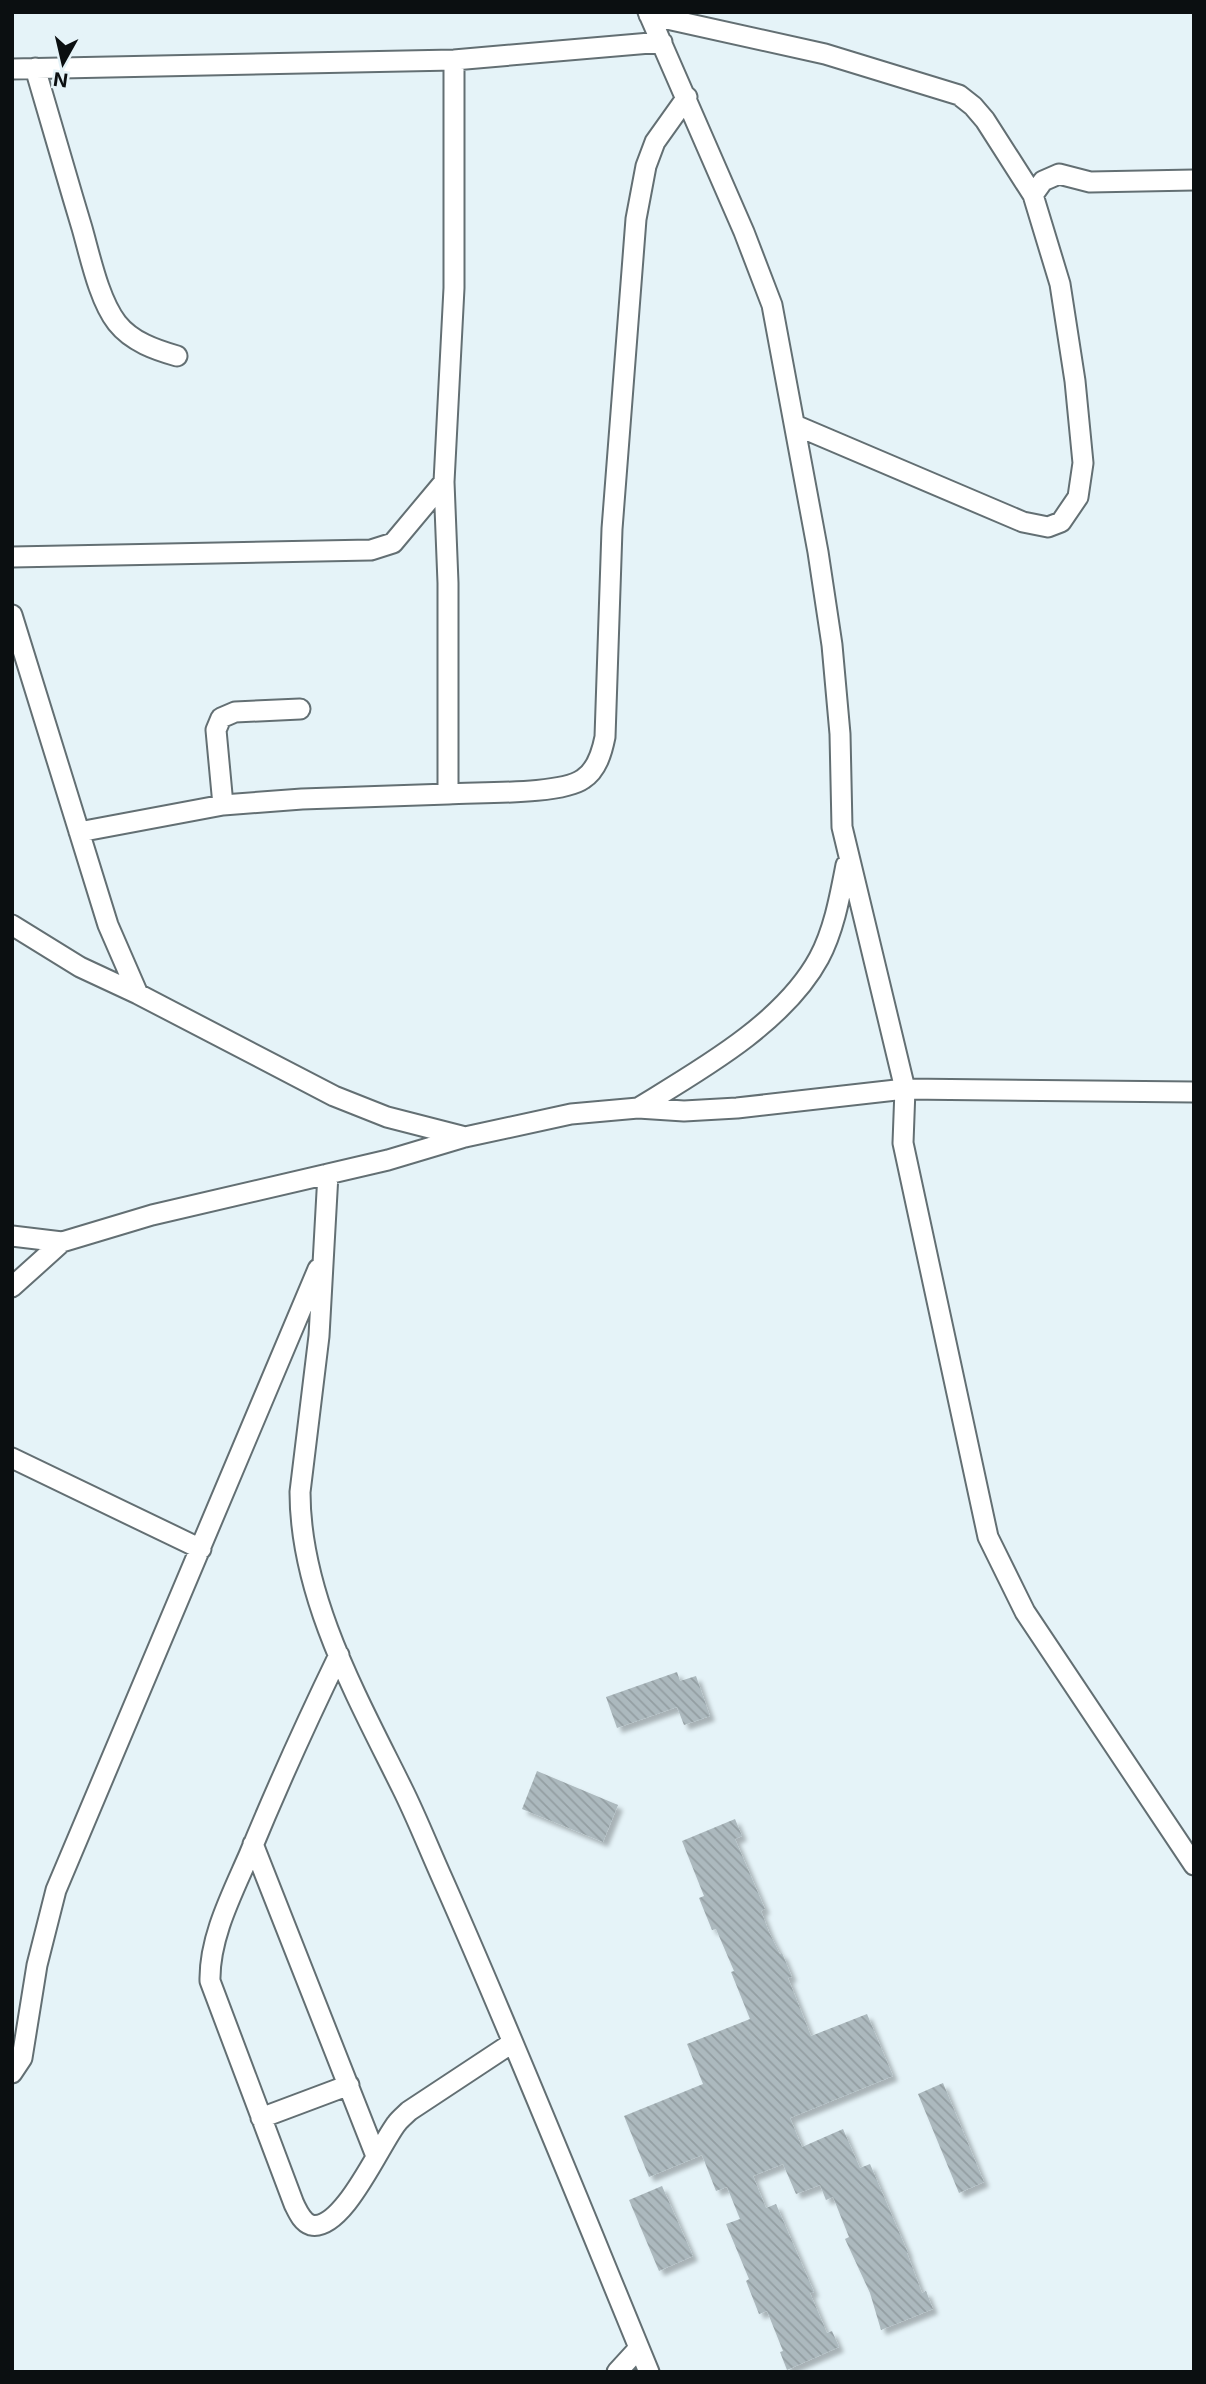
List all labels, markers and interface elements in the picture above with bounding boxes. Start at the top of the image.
north arrow [28,28,98,98]
text: N [52,67,69,92]

